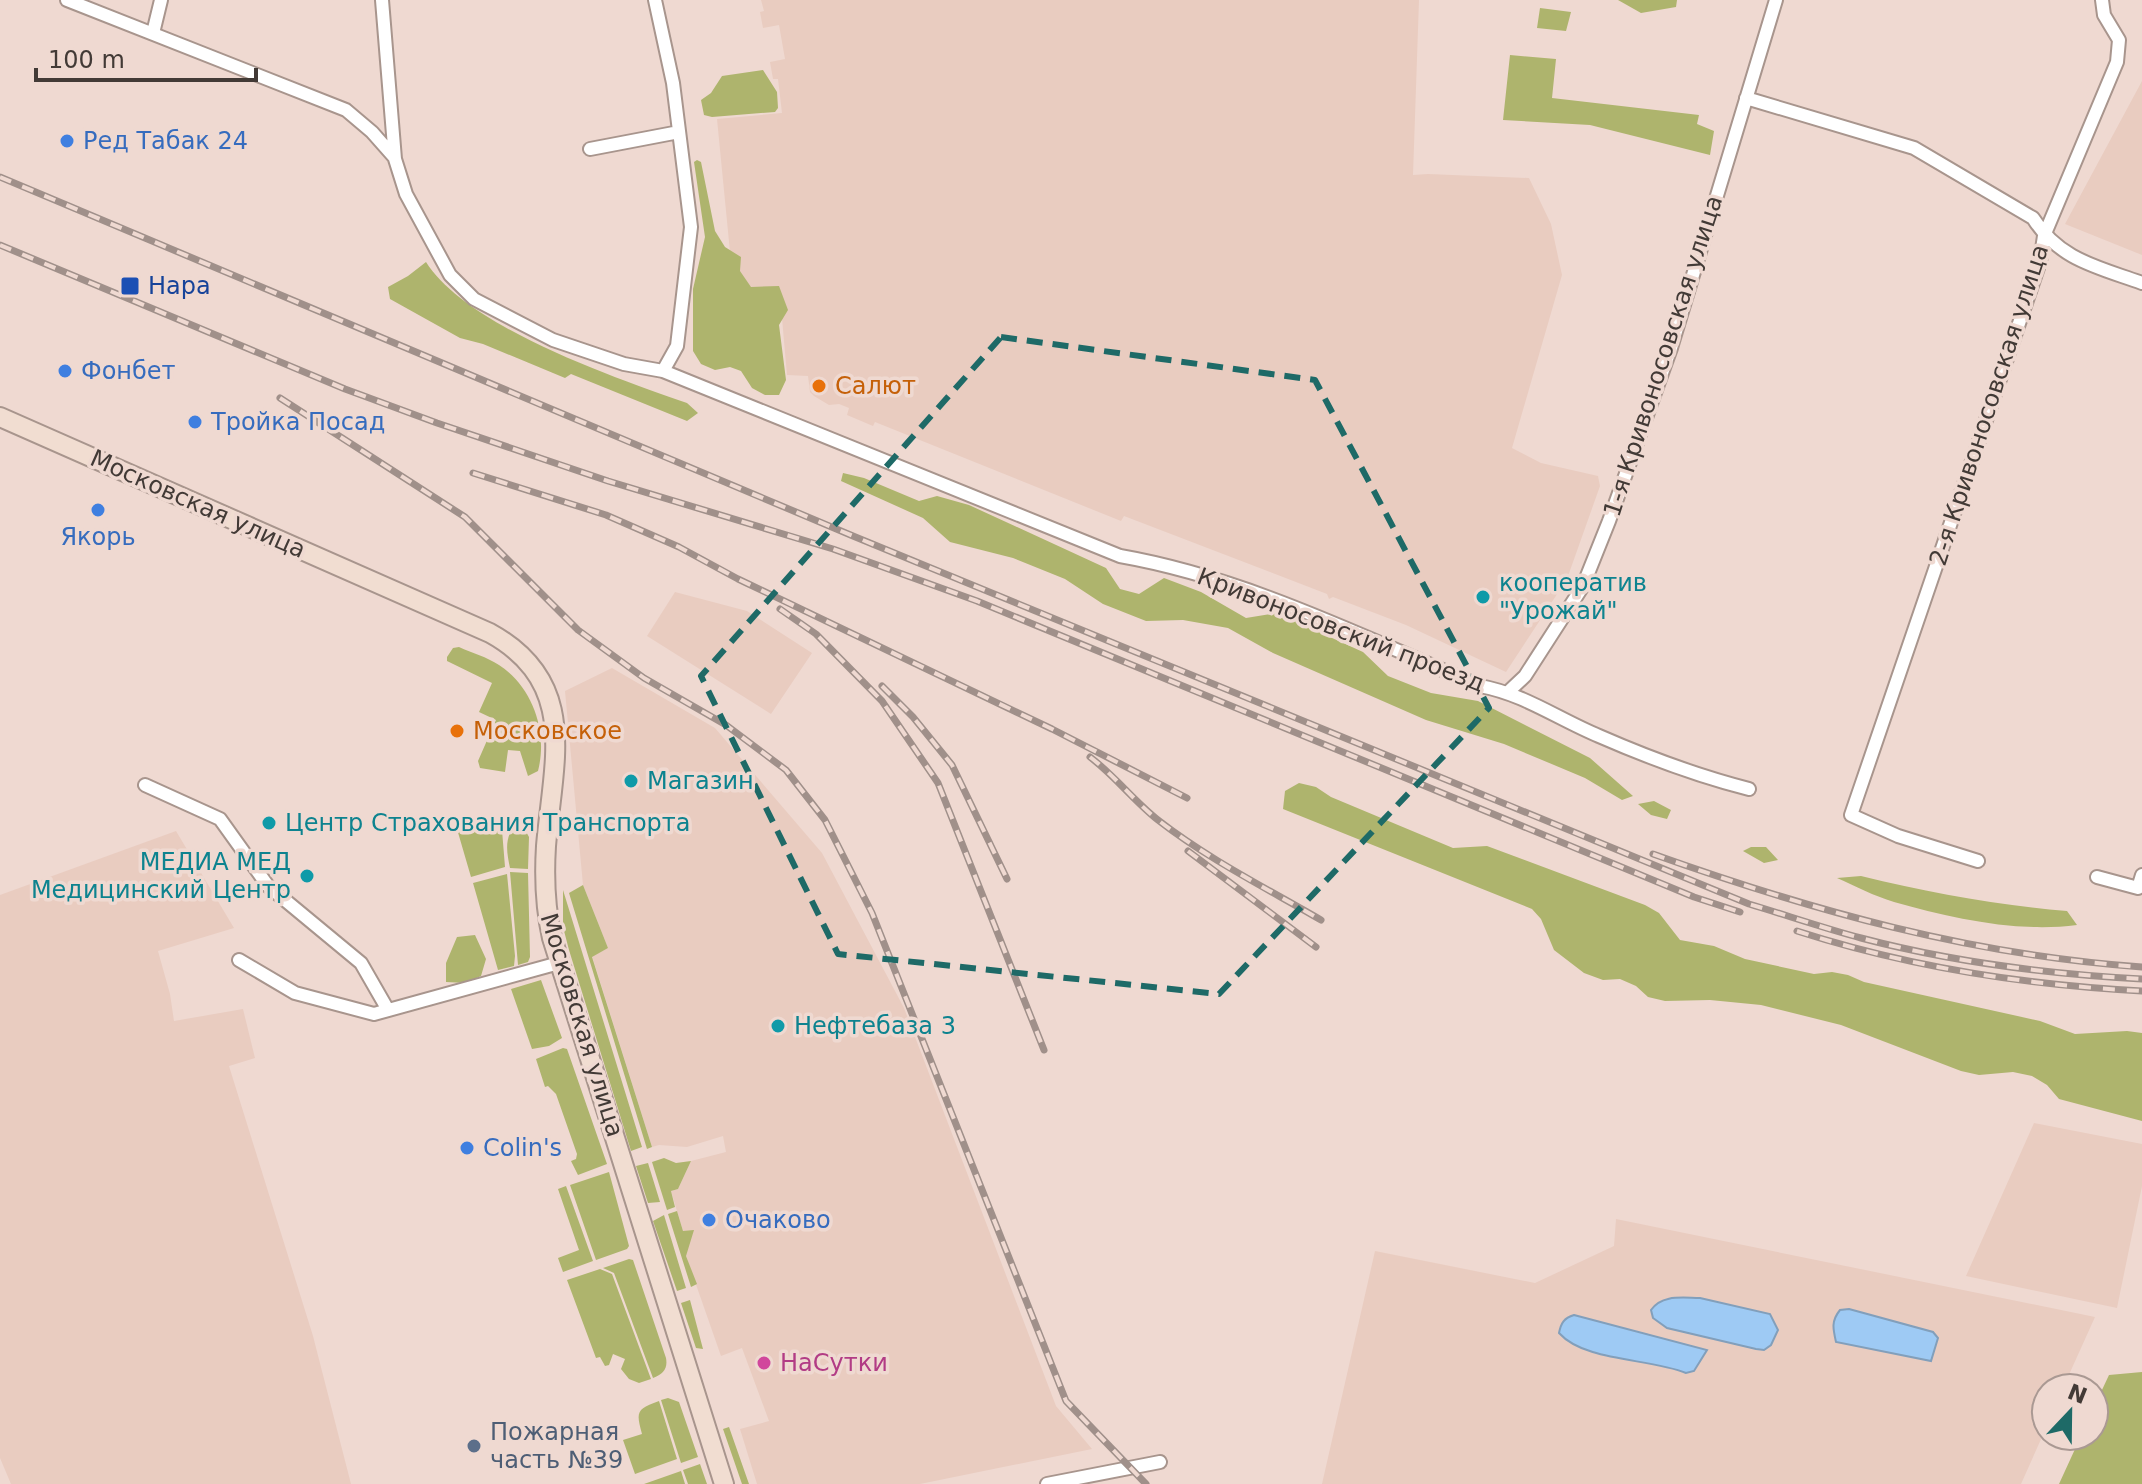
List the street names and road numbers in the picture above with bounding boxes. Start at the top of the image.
street label: 1-я Кривоносовская улица [1598,192,1728,520]
street label: 2-я Кривоносовская улица [1924,241,2054,569]
street label: Московская улица [86,444,310,564]
street label: Кривоносовский проезд [1193,562,1489,698]
street label: Московская улица [535,910,629,1140]

